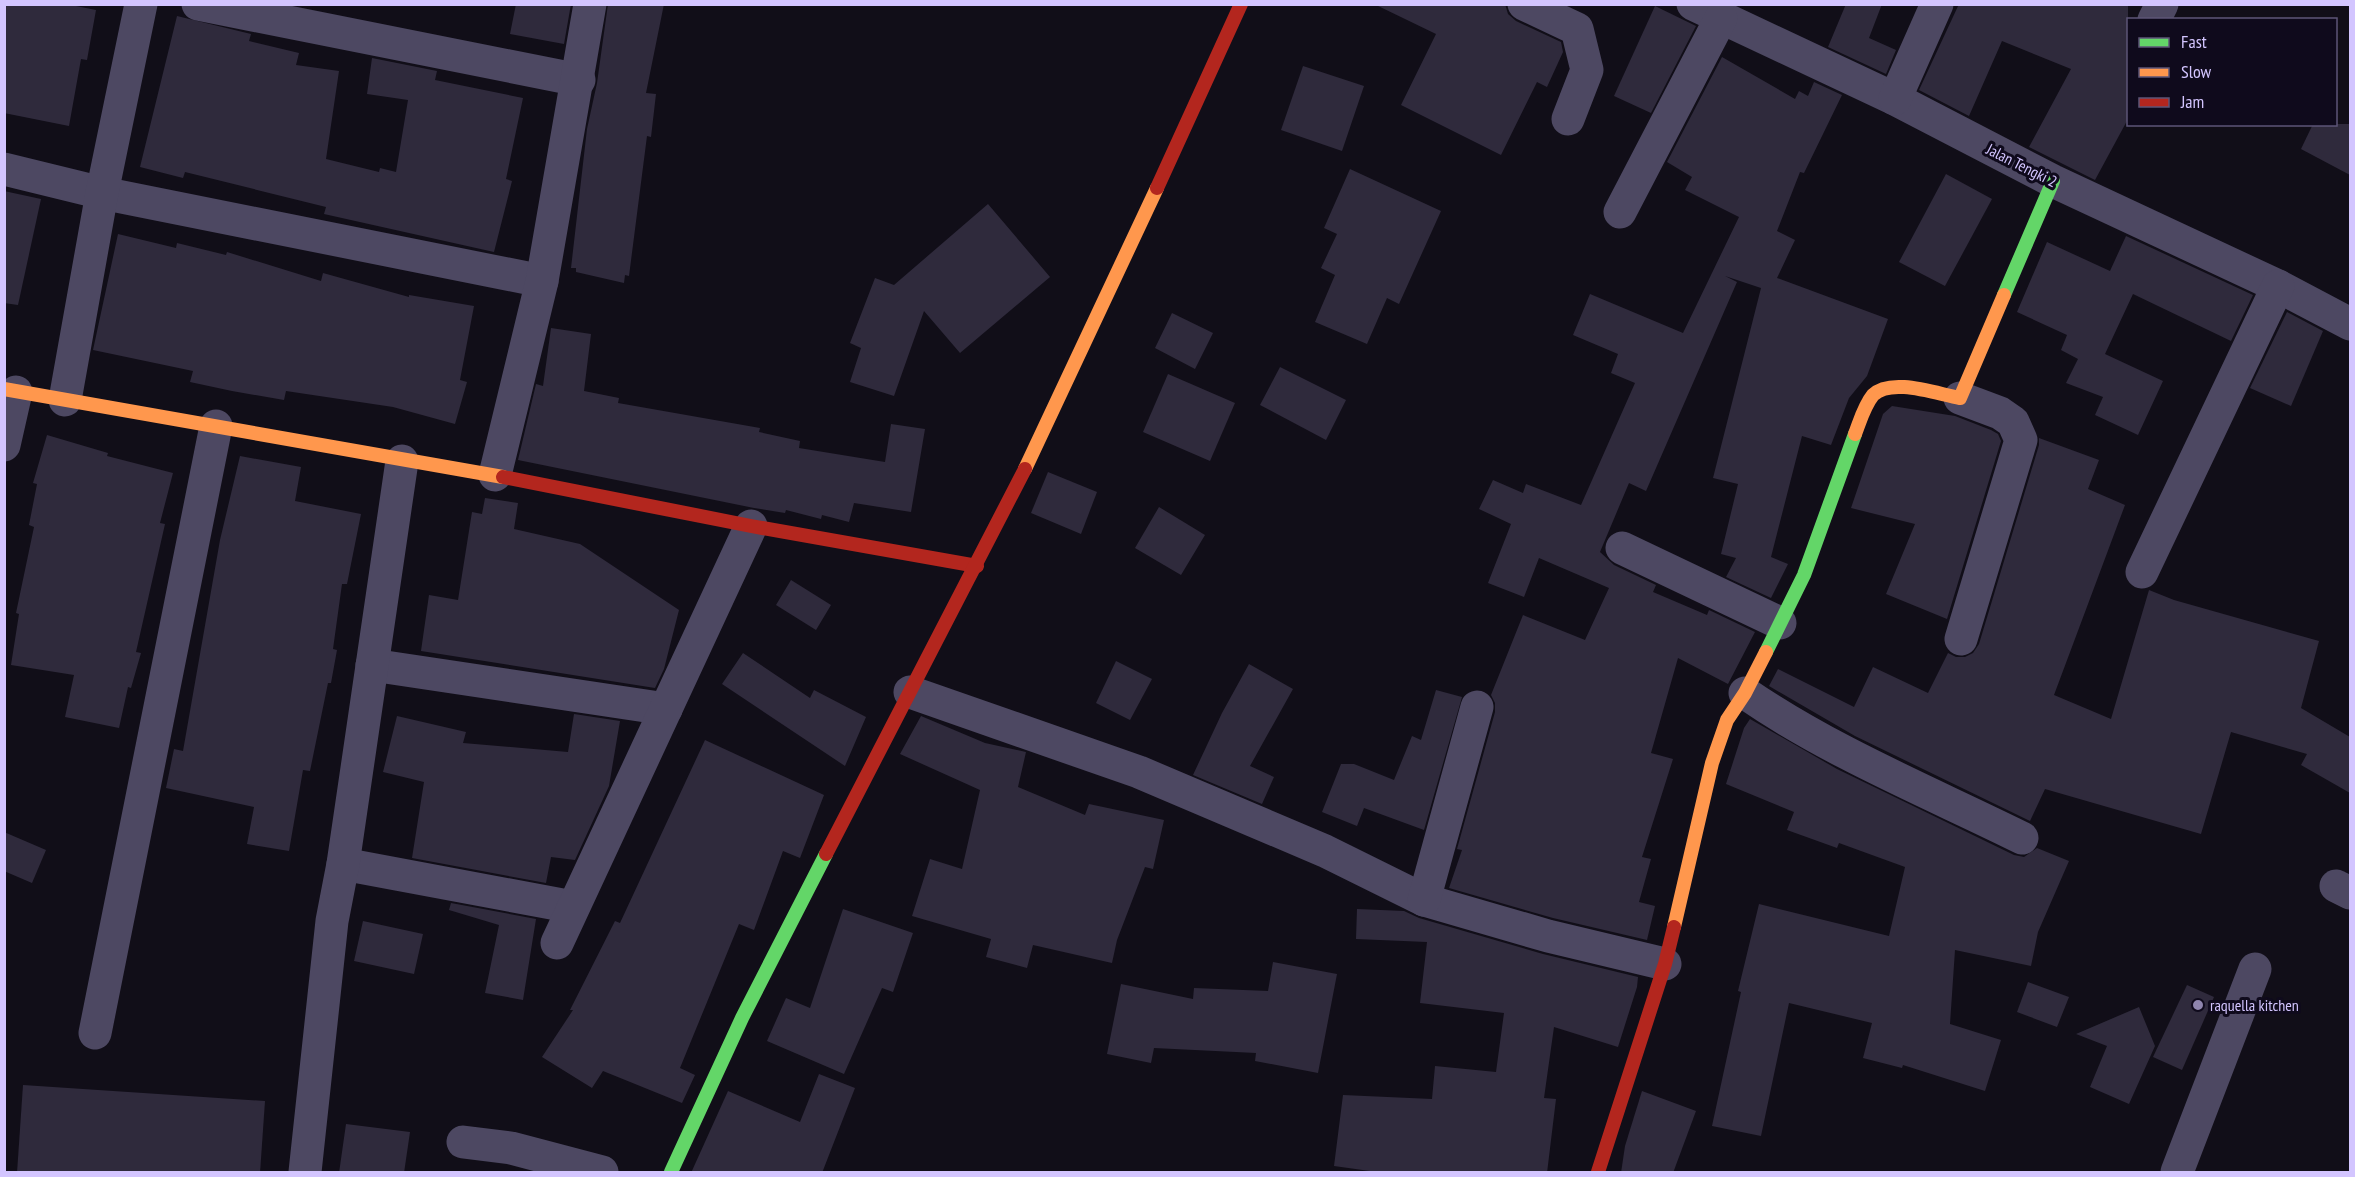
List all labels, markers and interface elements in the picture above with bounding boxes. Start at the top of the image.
legend [2127,18,2337,126]
text: Fast [2181,30,2207,53]
text: Slow [2181,60,2212,83]
text: Jam [2180,90,2204,113]
street label: Jalan Tengki 2 [1982,138,2061,191]
place label: raquella kitchen [2210,995,2299,1015]
marker: raquella kitchen [2191,998,2205,1012]

